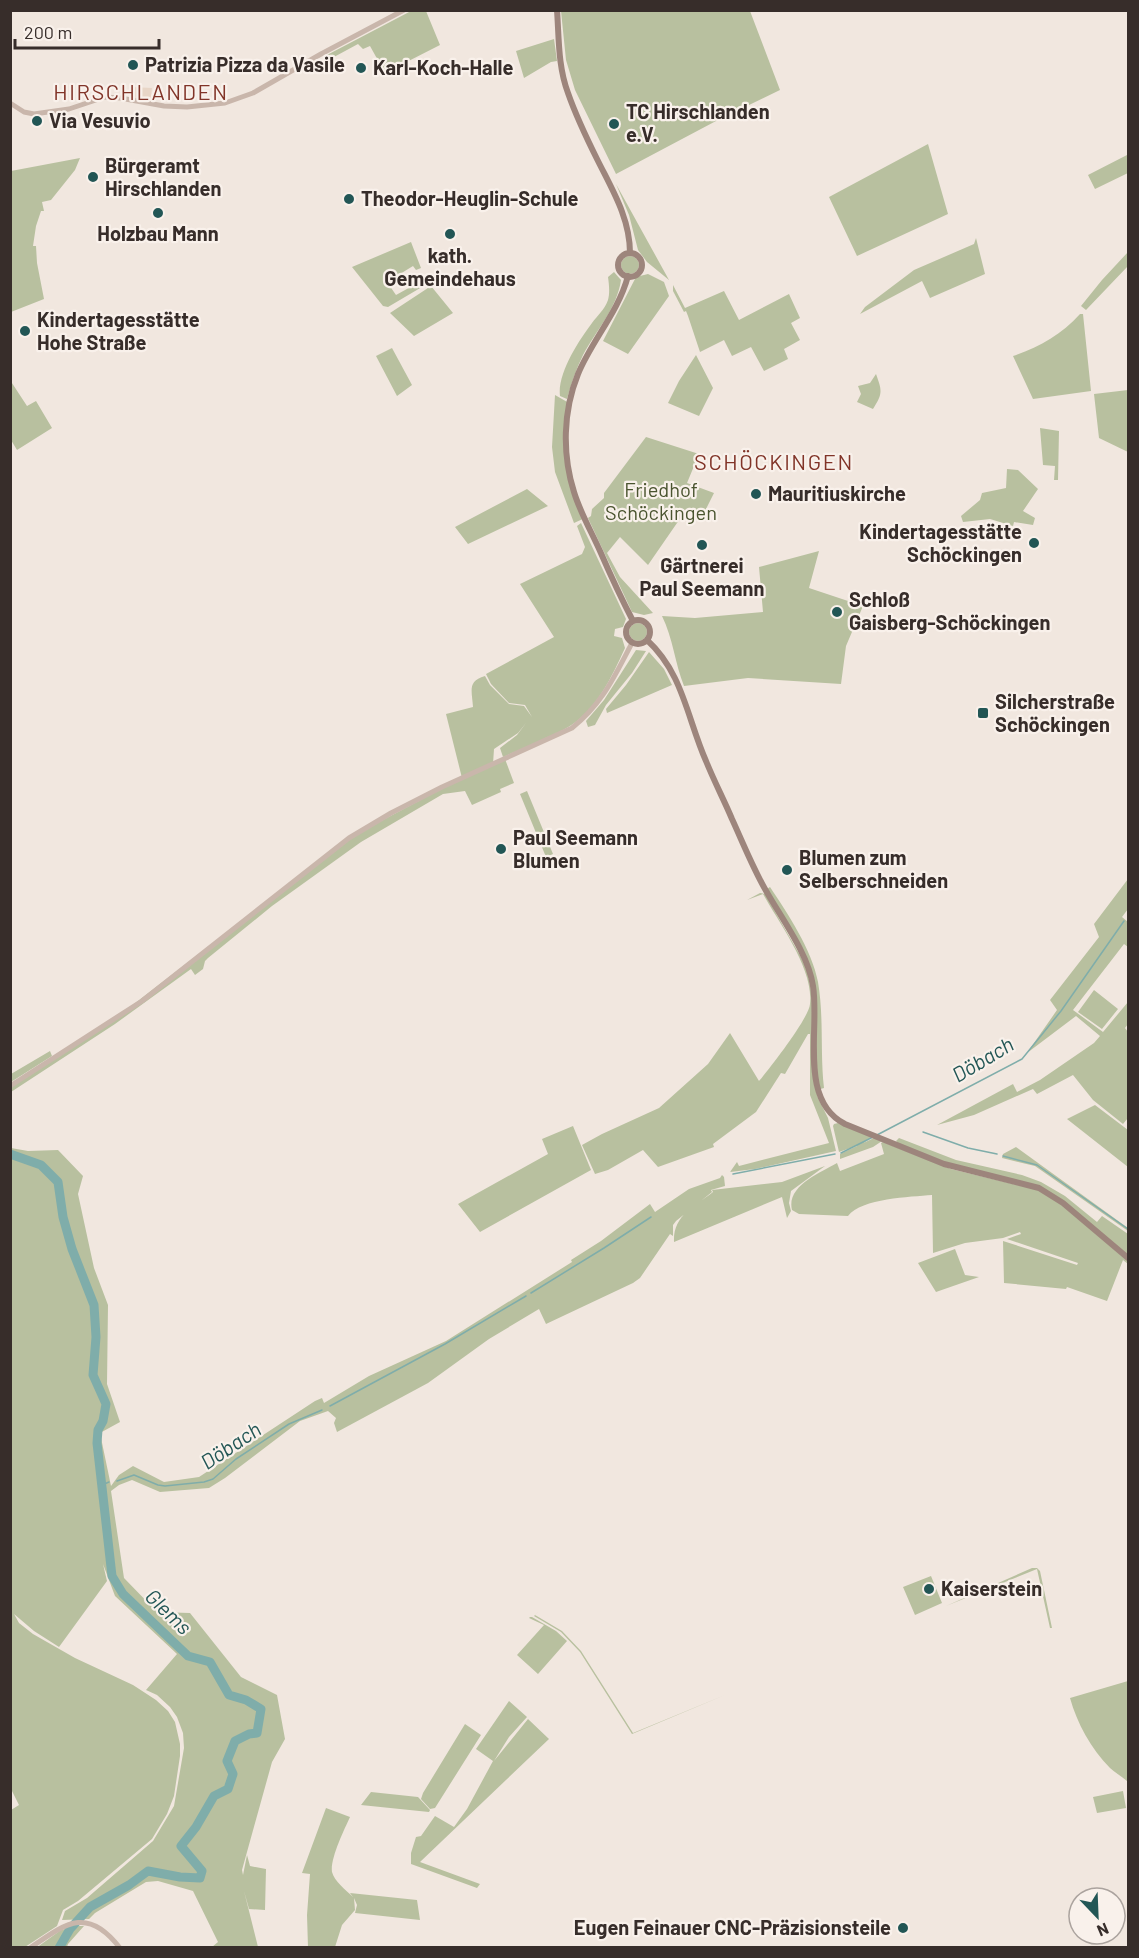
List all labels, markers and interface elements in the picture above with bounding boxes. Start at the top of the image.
scale bar [15,12,159,50]
text: 200 m [24,21,72,43]
place label: Patrizia Pizza da Vasile [145,52,345,76]
place label: Karl-Koch-Halle [373,55,513,79]
marker: Patrizia Pizza da Vasile [126,58,140,72]
marker: Karl-Koch-Halle [354,61,368,75]
district label: HIRSCHLANDEN [53,78,229,104]
place label: TC Hirschlanden e.V. [626,99,770,146]
place label: Via Vesuvio [49,108,151,132]
marker: Via Vesuvio [30,114,44,128]
marker: TC Hirschlanden e.V. [607,117,621,131]
place label: Bürgeramt Hirschlanden [105,153,221,200]
marker: Bürgeramt Hirschlanden [86,170,100,184]
place label: Theodor-Heuglin-Schule [361,186,579,210]
marker: Theodor-Heuglin-Schule [342,192,356,206]
marker: Holzbau Mann [151,206,165,220]
place label: Holzbau Mann [97,221,219,245]
marker: kath. Gemeindehaus [443,227,457,241]
place label: kath. Gemeindehaus [384,243,516,290]
place label: Kindertagesstätte Hohe Straße [37,307,200,354]
marker: Kindertagesstätte Hohe Straße [18,324,32,338]
district label: SCHÖCKINGEN [694,448,854,474]
park label: Friedhof Schöckingen [605,477,717,524]
place label: Mauritiuskirche [768,481,906,505]
marker: Mauritiuskirche [749,487,763,501]
place label: Kindertagesstätte Schöckingen [859,519,1022,566]
marker: Kindertagesstätte Schöckingen [1027,536,1041,550]
marker: Gärtnerei Paul Seemann [695,538,709,552]
place label: Gärtnerei Paul Seemann [639,553,765,600]
place label: Schloß Gaisberg-Schöckingen [849,587,1050,634]
marker: Schloß Gaisberg-Schöckingen [830,605,844,619]
place label: Silcherstraße Schöckingen [995,689,1115,736]
marker: Silcherstraße Schöckingen [976,706,990,720]
place label: Paul Seemann Blumen [513,825,638,872]
marker: Paul Seemann Blumen [494,842,508,856]
place label: Blumen zum Selberschneiden [799,845,948,892]
marker: Blumen zum Selberschneiden [780,863,794,877]
water label: Döbach [947,1031,1018,1087]
water label: Döbach [195,1416,265,1474]
place label: Kaiserstein [941,1576,1042,1600]
marker: Kaiserstein [922,1582,936,1596]
water label: Glems [141,1583,198,1639]
north arrow [1067,1886,1127,1946]
place label: Eugen Feinauer CNC-Präzisionsteile [574,1915,891,1939]
text: N [1094,1919,1112,1941]
marker: Eugen Feinauer CNC-Präzisionsteile [896,1921,910,1935]

